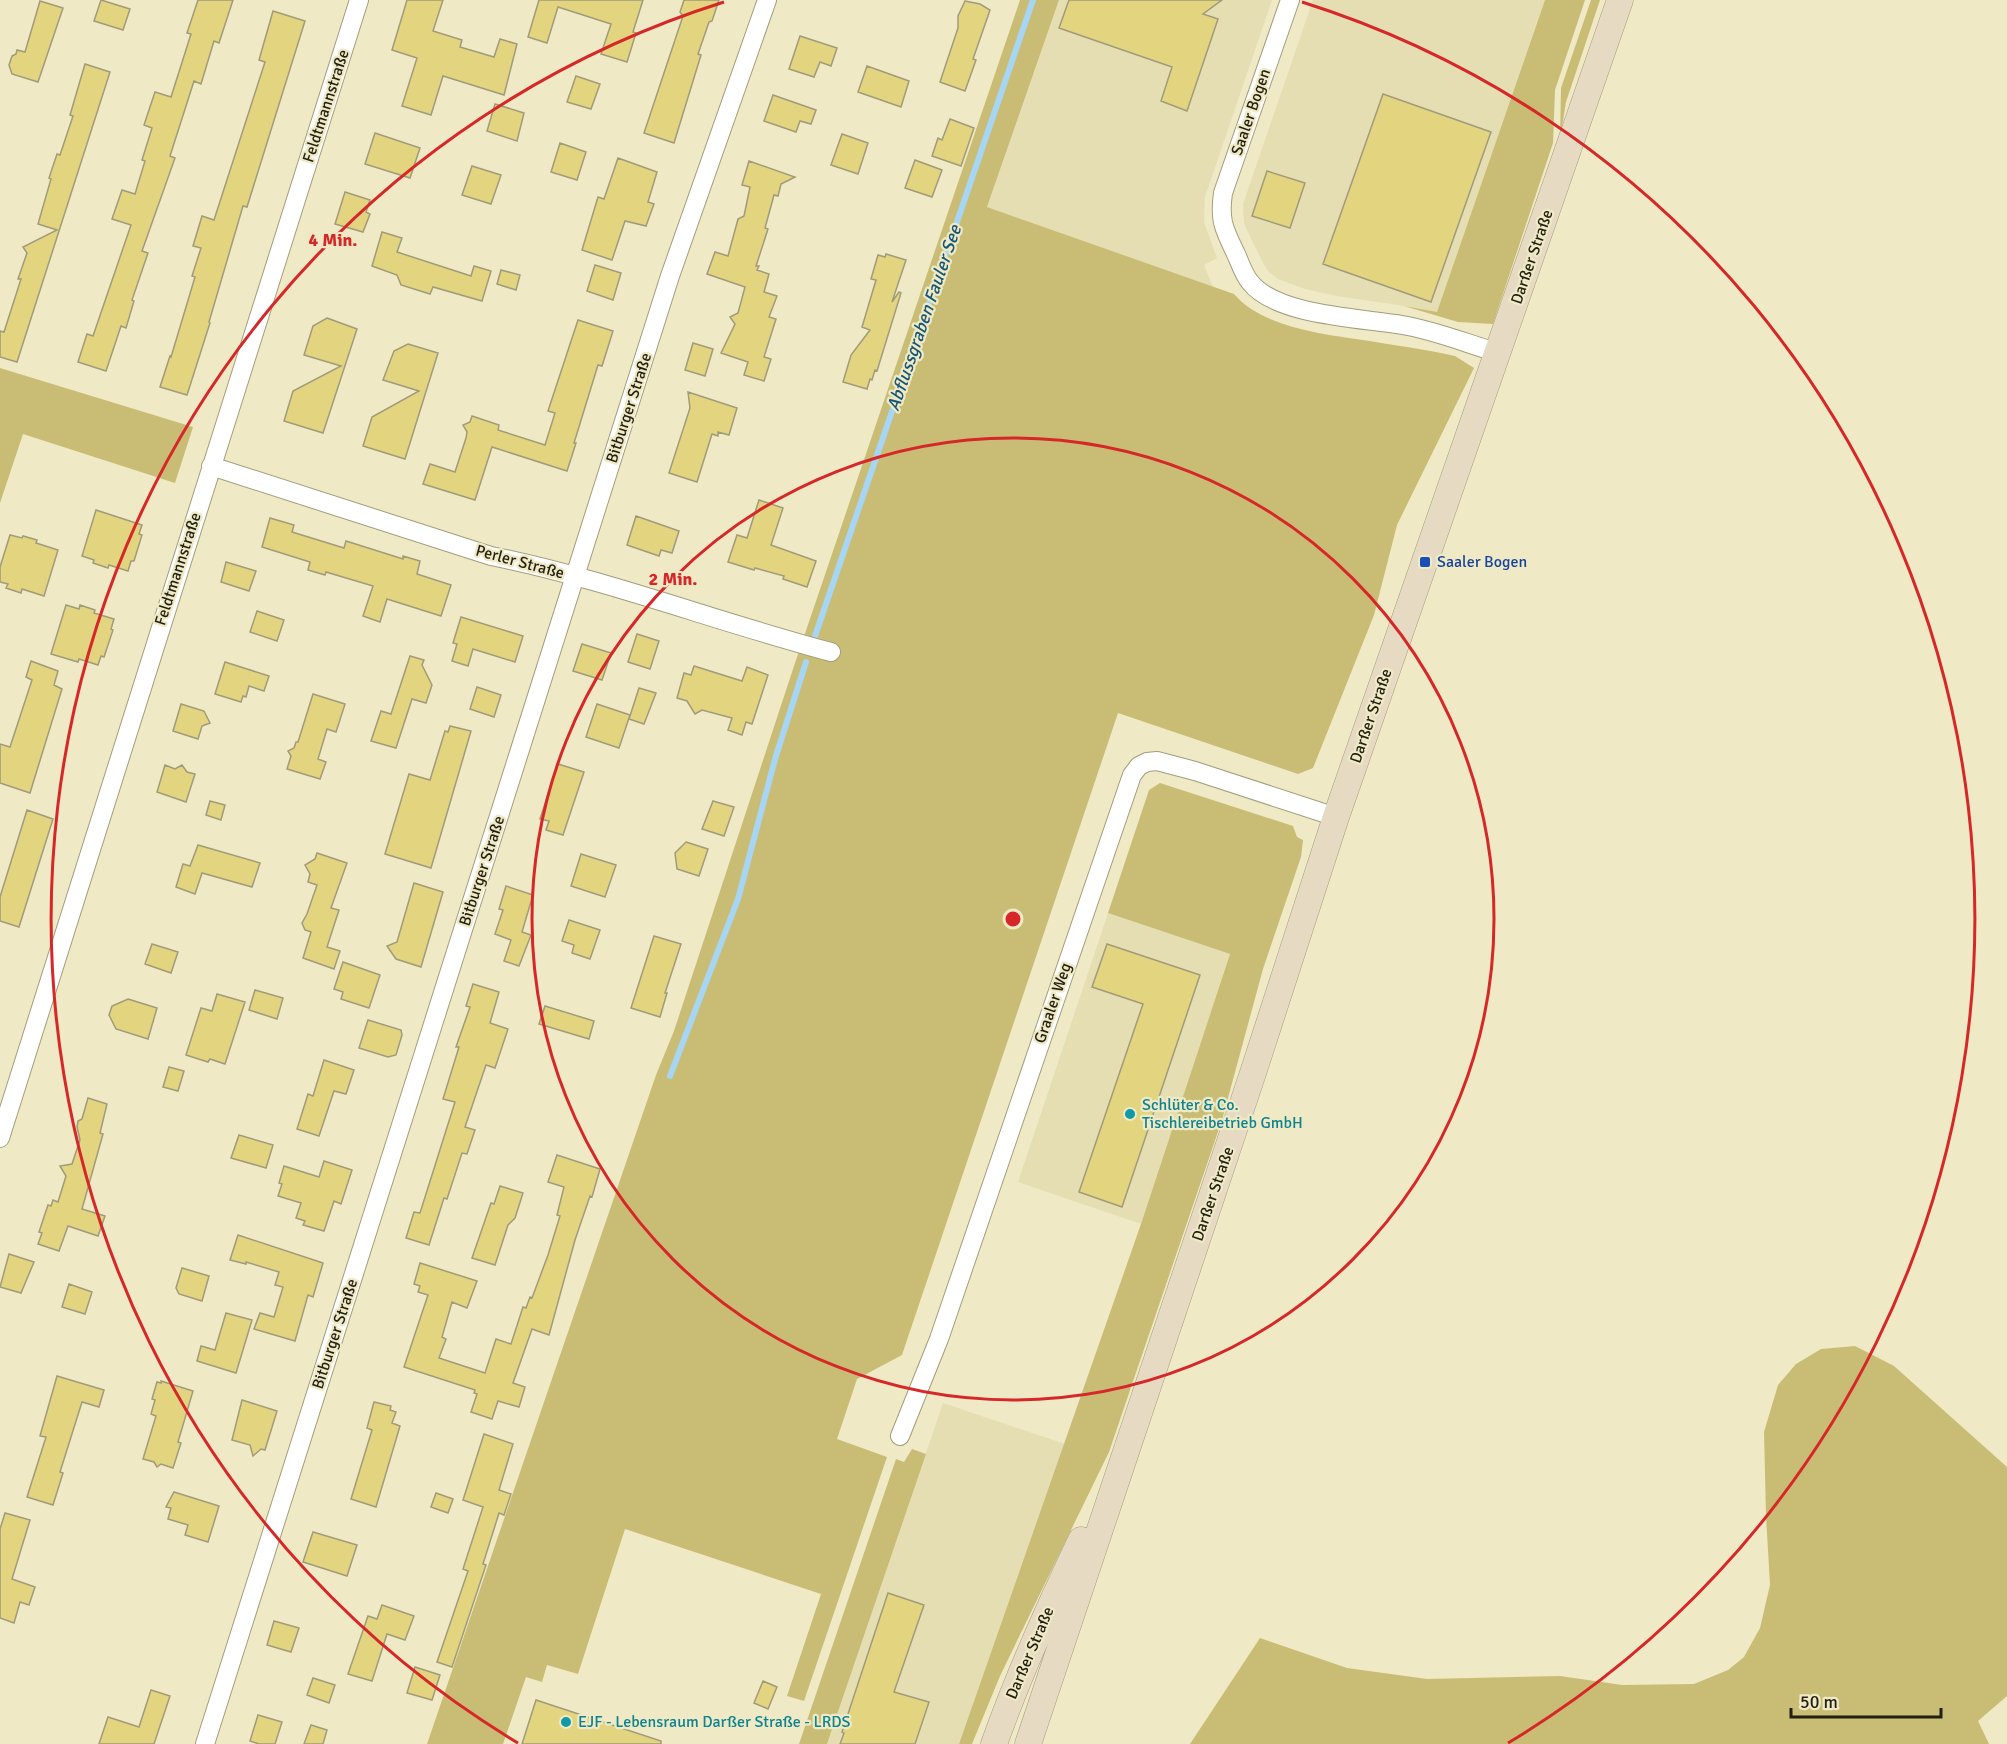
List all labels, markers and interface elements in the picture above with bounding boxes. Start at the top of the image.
street label: Feldtmannstraße [298,47,354,165]
street label: Saaler Bogen [1227,66,1275,158]
street label: Darßer Straße [1507,207,1557,307]
water label: Abflussgraben Fauler See [882,221,966,414]
text: 4 Min. [308,229,358,251]
street label: Bitburger Straße [602,350,656,466]
street label: Feldtmannstraße [150,510,206,628]
street label: Perler Straße [474,541,566,583]
place label: Saaler Bogen [1437,552,1527,572]
marker: Saaler Bogen [1418,555,1432,569]
text: 2 Min. [648,568,698,590]
street label: Darßer Straße [1346,666,1396,766]
street label: Bitburger Straße [455,813,509,929]
centre of rings [1003,909,1023,929]
street label: Graaler Weg [1030,960,1076,1046]
place label: Schlüter & Co. Tischlereibetrieb GmbH [1142,1095,1303,1133]
marker: Schlüter & Co. Tischlereibetrieb GmbH [1123,1107,1137,1121]
street label: Darßer Straße [1188,1144,1238,1244]
street label: Bitburger Straße [308,1276,362,1392]
street label: Darßer Straße [1002,1604,1058,1702]
scale bar [1791,1681,1941,1719]
text: 50 m [1800,1691,1838,1713]
place label: EJF - Lebensraum Darßer Straße - LRDS [578,1712,851,1732]
marker: EJF - Lebensraum Darßer Straße - LRDS [559,1715,573,1729]

